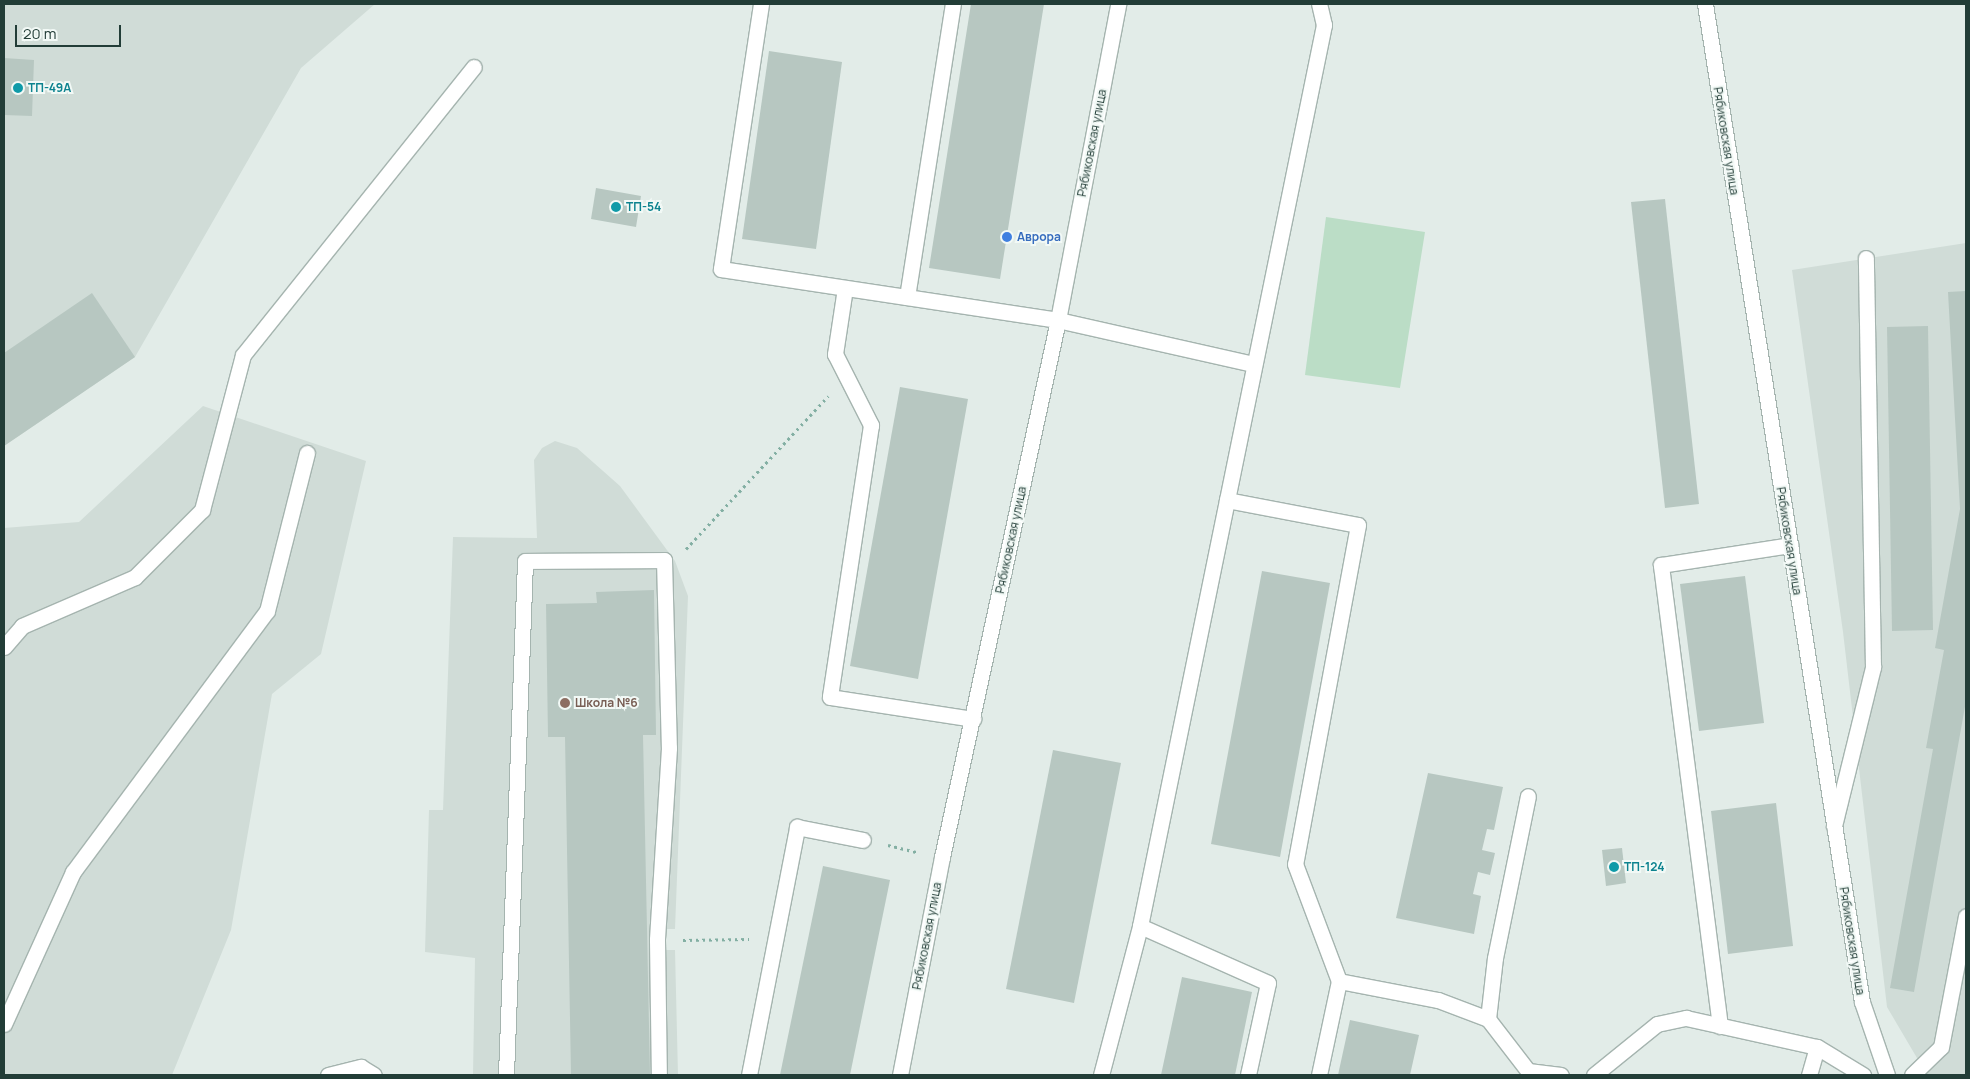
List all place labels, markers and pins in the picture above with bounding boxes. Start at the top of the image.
place label: ТП-49А [28,81,71,95]
marker: ТП-49А [12,82,24,94]
place label: ТП-54 [626,200,661,214]
marker: ТП-54 [610,201,622,213]
place label: Аврора [1017,230,1061,244]
marker: Аврора [1001,231,1013,243]
place label: Школа №6 [575,696,638,710]
marker: Школа №6 [559,697,571,709]
place label: ТП-124 [1624,860,1664,874]
marker: ТП-124 [1608,861,1620,873]

